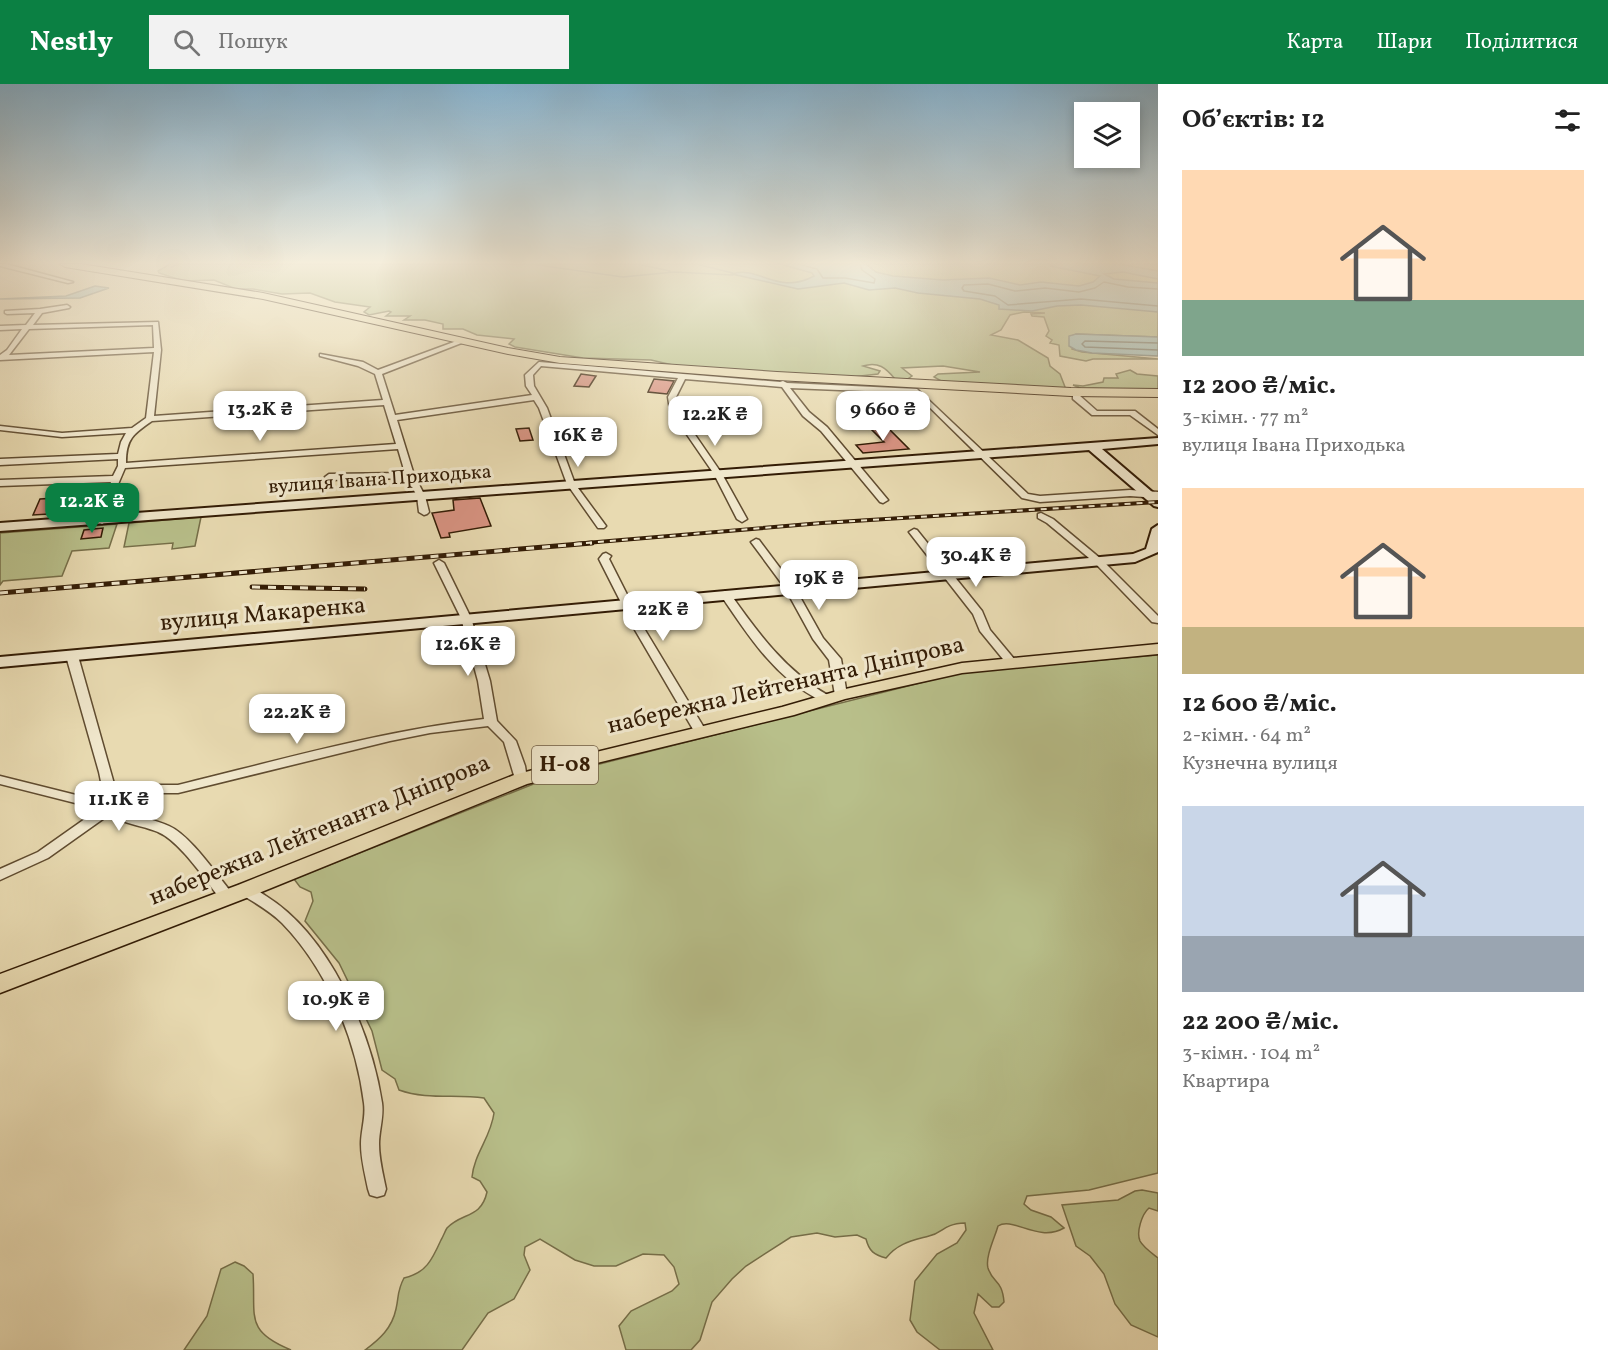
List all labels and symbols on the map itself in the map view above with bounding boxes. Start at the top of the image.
pin: 13.2K ₴ [205,391,315,442]
pin: 9 660 ₴ [828,391,938,442]
pin: 12.2K ₴ [660,396,770,447]
pin: 16K ₴ [536,417,620,468]
street label: вулиця Івана Приходька [267,458,493,502]
pin: 12.2K ₴ [37,483,147,534]
pin: 30.4K ₴ [921,537,1031,588]
pin: 19K ₴ [777,560,861,611]
street label: вулиця Макаренка [159,589,367,641]
pin: 22K ₴ [621,591,705,642]
pin: 12.6K ₴ [413,626,523,677]
street label: набережна Лейтенанта Дніпрова [604,628,968,744]
pin: 22.2K ₴ [242,694,352,745]
road number: Н-08 [532,746,598,784]
street label: набережна Лейтенанта Дніпрова [144,747,496,915]
pin: 11.1K ₴ [64,781,174,832]
pin: 10.9K ₴ [281,981,391,1032]

